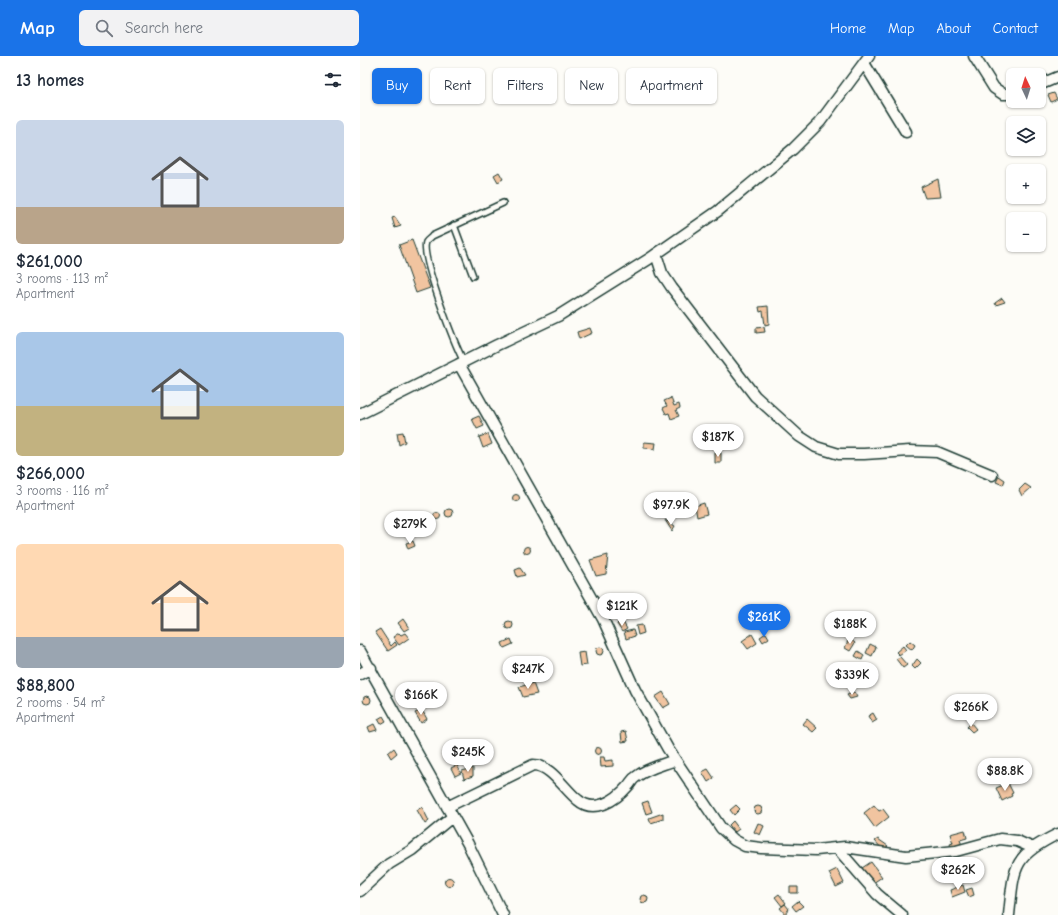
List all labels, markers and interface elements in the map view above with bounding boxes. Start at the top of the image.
search box [79,10,359,46]
text: Map [20,17,55,39]
icon: search [93,17,115,39]
text: Search here [125,19,203,37]
text: Home [830,20,866,37]
text: Map [888,20,914,37]
text: About [936,20,971,37]
text: Contact [993,20,1038,37]
chip: Buy [372,68,422,104]
chip: Rent [430,68,485,104]
chip: Filters [493,68,557,104]
chip: New [565,68,618,104]
chip: Apartment [626,68,717,104]
north arrow [1006,68,1046,108]
map controls [1006,68,1046,252]
icon: filters [322,69,344,91]
text: 13 homes [16,71,84,90]
button: layers [1006,116,1046,156]
icon: home [144,146,216,218]
button: + [1006,164,1046,204]
button: − [1006,212,1046,252]
text: $261,000 [16,252,83,271]
text: 3 rooms · 113 m² [16,271,108,286]
text: Apartment [16,286,74,301]
icon: home [144,358,216,430]
pin: $187K [690,424,746,458]
text: $187K [702,429,734,444]
text: $266,000 [16,464,85,483]
text: 3 rooms · 116 m² [16,483,108,498]
pin: $97.9K [638,492,704,526]
text: $97.9K [653,497,689,512]
text: Apartment [16,498,74,513]
pin: $279K [382,511,438,545]
text: $279K [393,516,427,531]
icon: home [144,570,216,642]
pin: $121K [594,593,650,627]
text: $121K [606,598,638,613]
pin: $261K [736,604,792,638]
text: $261K [747,609,781,624]
pin: $188K [822,611,878,645]
text: $188K [833,616,867,631]
pin: $247K [500,656,556,690]
text: $247K [511,661,545,676]
pin: $339K [824,662,880,696]
text: $339K [835,667,869,682]
text: $88,800 [16,676,75,695]
pin: $166K [393,682,449,716]
text: $166K [404,687,438,702]
pin: $266K [943,694,999,728]
text: 2 rooms · 54 m² [16,695,105,710]
text: $266K [953,699,989,714]
text: Apartment [16,710,74,725]
pin: $245K [440,739,496,773]
text: $245K [451,744,485,759]
pin: $88.8K [972,758,1038,792]
text: $88.8K [986,763,1024,778]
pin: $262K [930,857,986,891]
text: $262K [941,862,975,877]

